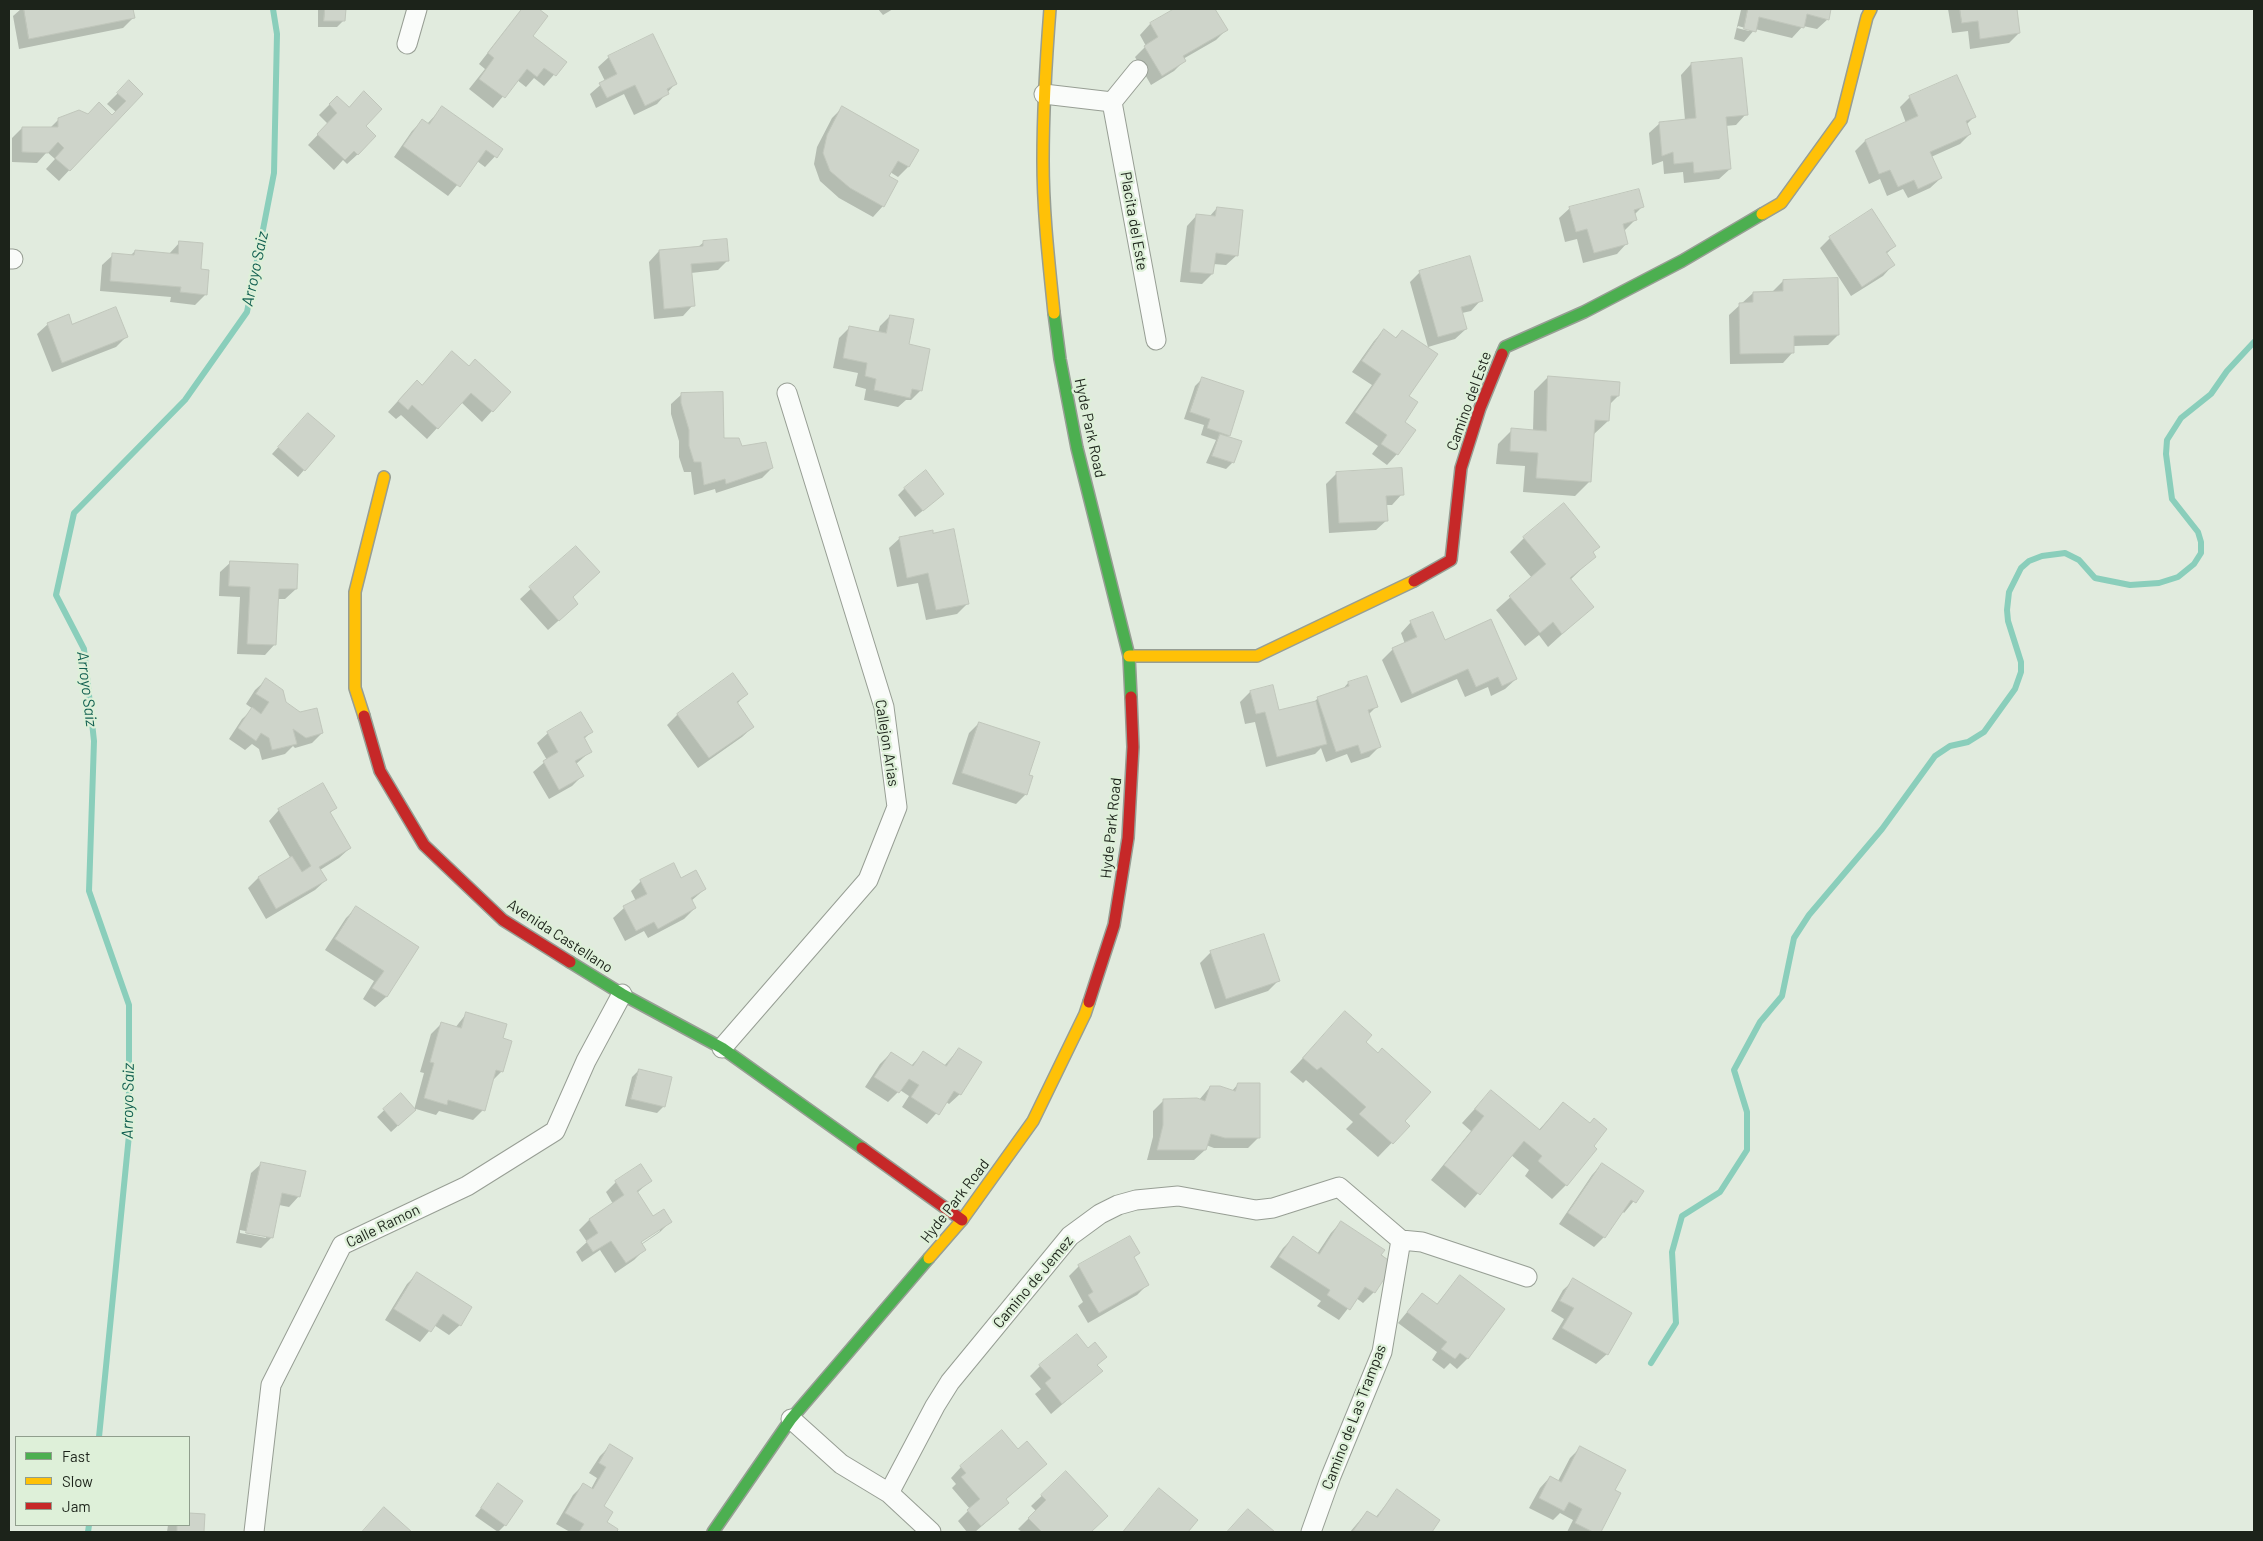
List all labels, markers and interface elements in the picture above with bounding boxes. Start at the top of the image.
street label: Placita del Este [1116,170,1152,272]
water label: Arroyo Saiz [238,230,272,308]
street label: Camino del Este [1443,349,1495,453]
street label: Hyde Park Road [1071,377,1109,479]
water label: Arroyo Saiz [73,650,101,728]
street label: Callejon Arias [871,698,903,788]
street label: Hyde Park Road [1097,777,1125,879]
street label: Avenida Castellano [504,895,616,977]
water label: Arroyo Saiz [118,1063,138,1139]
street label: Hyde Park Road [917,1156,993,1246]
street label: Calle Ramon [343,1200,423,1252]
street label: Camino de Jemez [989,1232,1077,1332]
street label: Camino de Las Trampas [1318,1342,1390,1492]
legend [15,1436,190,1526]
text: Fast [62,1447,90,1465]
text: Slow [62,1472,93,1490]
text: Jam [62,1497,91,1515]

